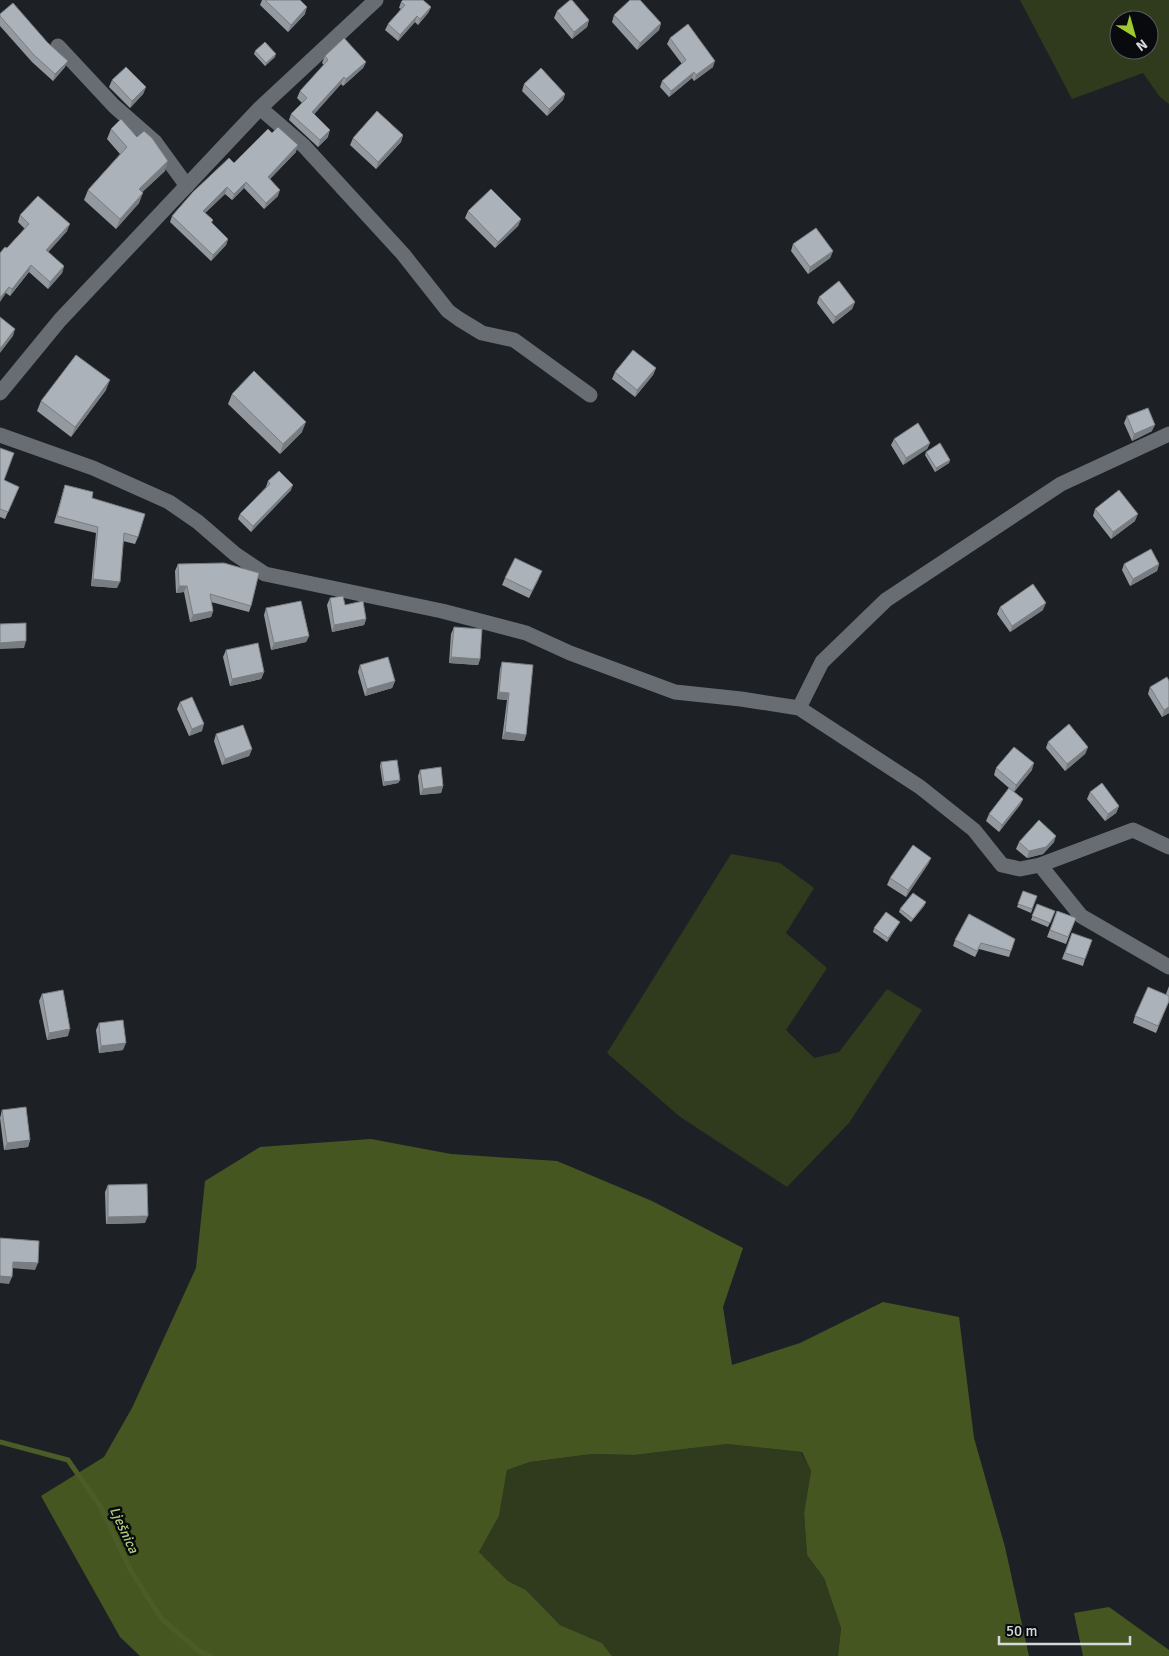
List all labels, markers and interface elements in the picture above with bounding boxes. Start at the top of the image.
north arrow [1109,10,1159,60]
text: N [1133,35,1151,55]
water label: Lješnica [106,1504,142,1557]
scale bar [999,1614,1130,1646]
text: 50 m [1006,1622,1037,1640]

